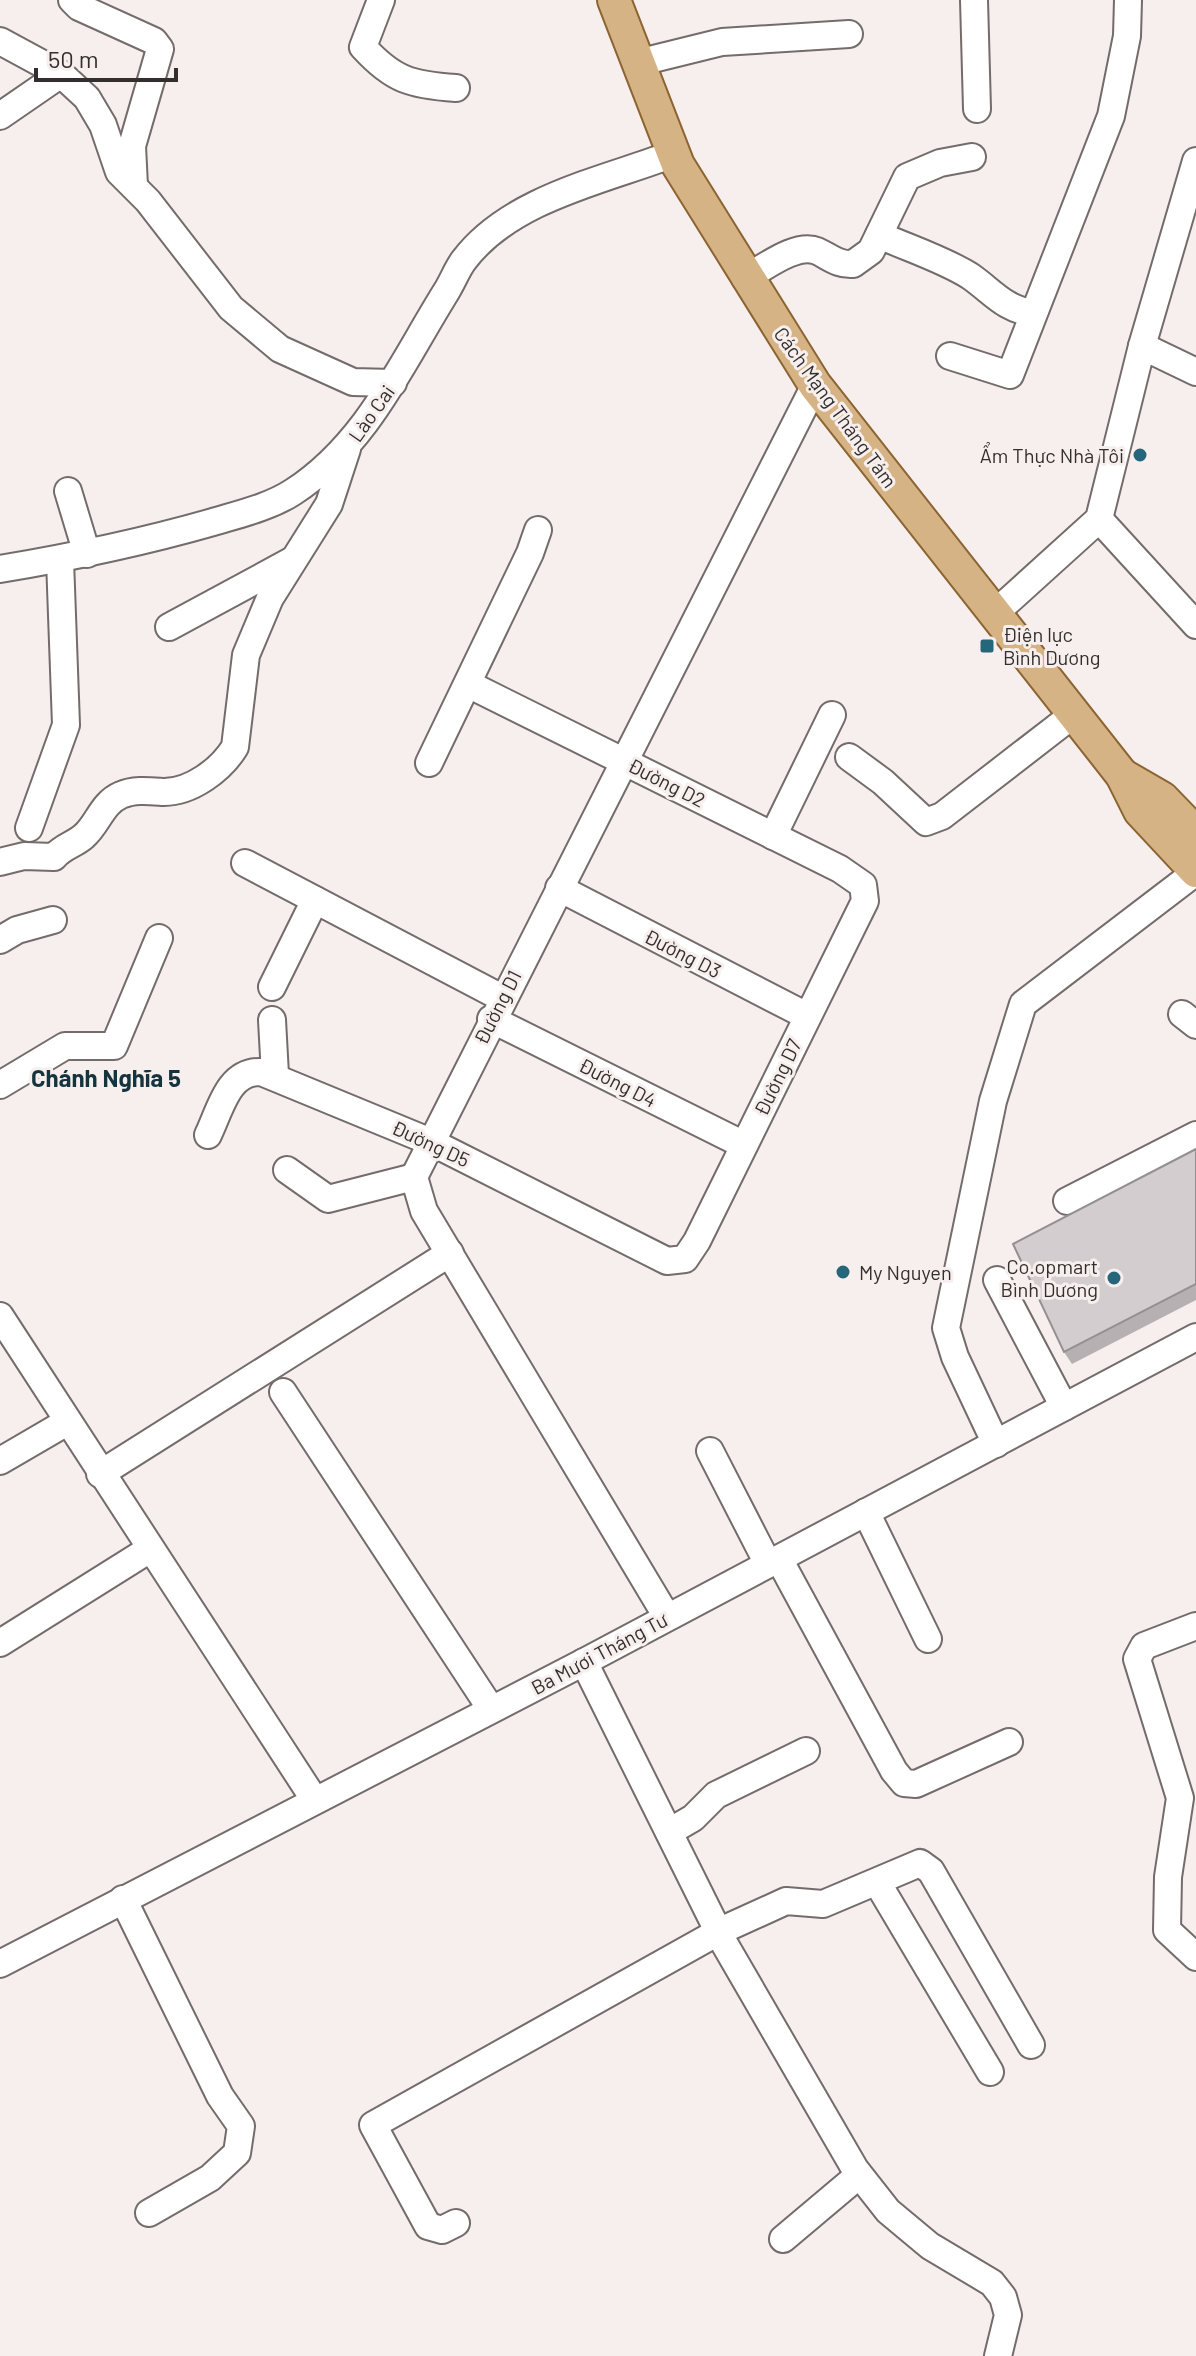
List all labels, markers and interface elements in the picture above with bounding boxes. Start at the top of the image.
scale bar [36,32,176,82]
text: 50 m [48,44,99,73]
street label: Cách Mạng Tháng Tám [770,322,902,492]
street label: Lào Cai [343,380,399,446]
place label: Ẩm Thực Nhà Tôi [980,442,1124,467]
marker: Ẩm Thực Nhà Tôi [1131,446,1149,464]
place label: Điện lực Bình Dương [1003,622,1100,669]
marker: Điện lực Bình Dương [978,637,996,655]
street label: Đường D2 [624,752,710,812]
street label: Đường D3 [641,923,725,983]
street label: Đường D1 [468,966,526,1048]
street label: Đường D7 [748,1034,806,1119]
street label: Đường D4 [575,1052,661,1112]
district label: Chánh Nghĩa 5 [31,1063,181,1092]
street label: Đường D5 [388,1115,474,1171]
place label: Co.opmart Bình Dương [1001,1254,1098,1301]
place label: My Nguyen [859,1260,952,1284]
marker: My Nguyen [834,1263,852,1281]
marker: Co.opmart Bình Dương [1105,1269,1123,1287]
street label: Ba Mươi Tháng Tư [527,1606,672,1699]

